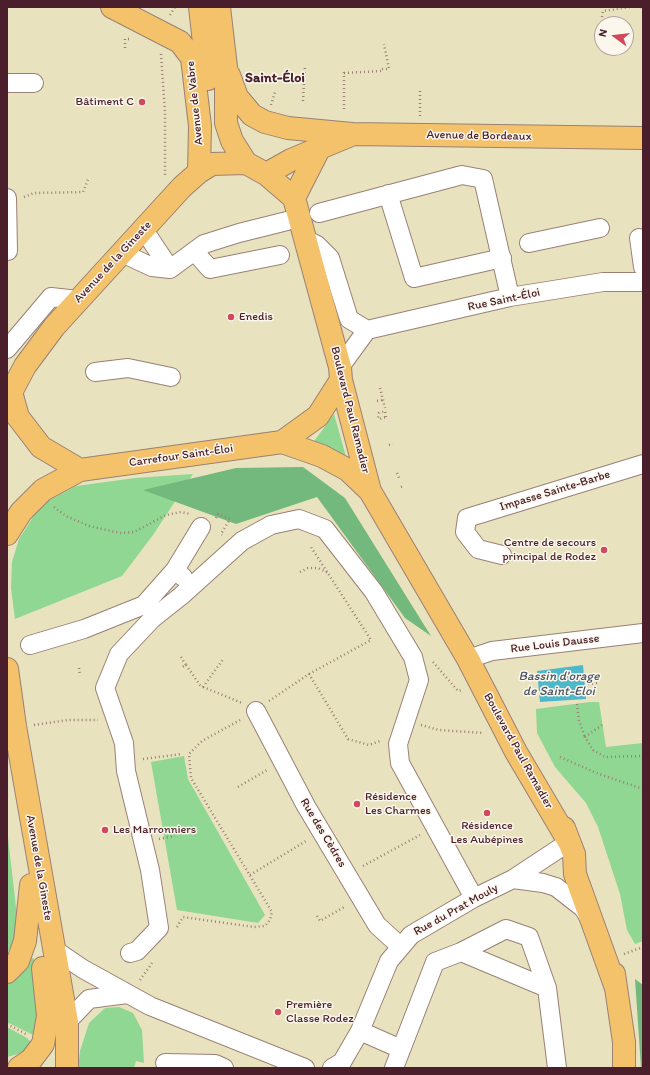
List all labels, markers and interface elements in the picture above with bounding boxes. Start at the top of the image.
north arrow [594,16,634,56]
text: N [596,28,610,38]
street label: Avenue de Vabre [183,60,207,146]
district label: Saint-Éloi [245,70,305,86]
place label: Bâtiment C [75,95,134,109]
marker: Bâtiment C [137,97,147,107]
street label: Avenue de Bordeaux [426,128,532,144]
street label: Avenue de la Gineste [71,218,155,306]
street label: Rue Saint-Éloi [466,285,542,315]
place label: Enedis [239,310,273,324]
marker: Enedis [226,312,236,322]
street label: Boulevard Paul Ramadier [327,345,373,475]
street label: Carrefour Saint-Éloi [128,442,234,470]
street label: Impasse Sainte-Barbe [498,467,612,515]
place label: Centre de secours principal de Rodez [502,536,596,564]
marker: Centre de secours principal de Rodez [599,545,609,555]
street label: Rue Louis Dausse [510,631,600,657]
water label: Bassin d'orage de Saint-Eloi [519,669,599,700]
street label: Boulevard Paul Ramadier [480,691,556,811]
place label: Résidence Les Charmes [365,790,431,818]
street label: Rue des Cèdres [297,796,349,870]
marker: Résidence Les Charmes [352,799,362,809]
marker: Résidence Les Aubépines [482,808,492,818]
street label: Avenue de la Gineste [23,814,55,922]
place label: Résidence Les Aubépines [451,819,523,847]
place label: Les Marronniers [113,823,196,837]
marker: Les Marronniers [100,825,110,835]
street label: Rue du Prat Mouly [411,881,501,939]
place label: Première Classe Rodez [286,998,354,1026]
marker: Première Classe Rodez [273,1007,283,1017]

